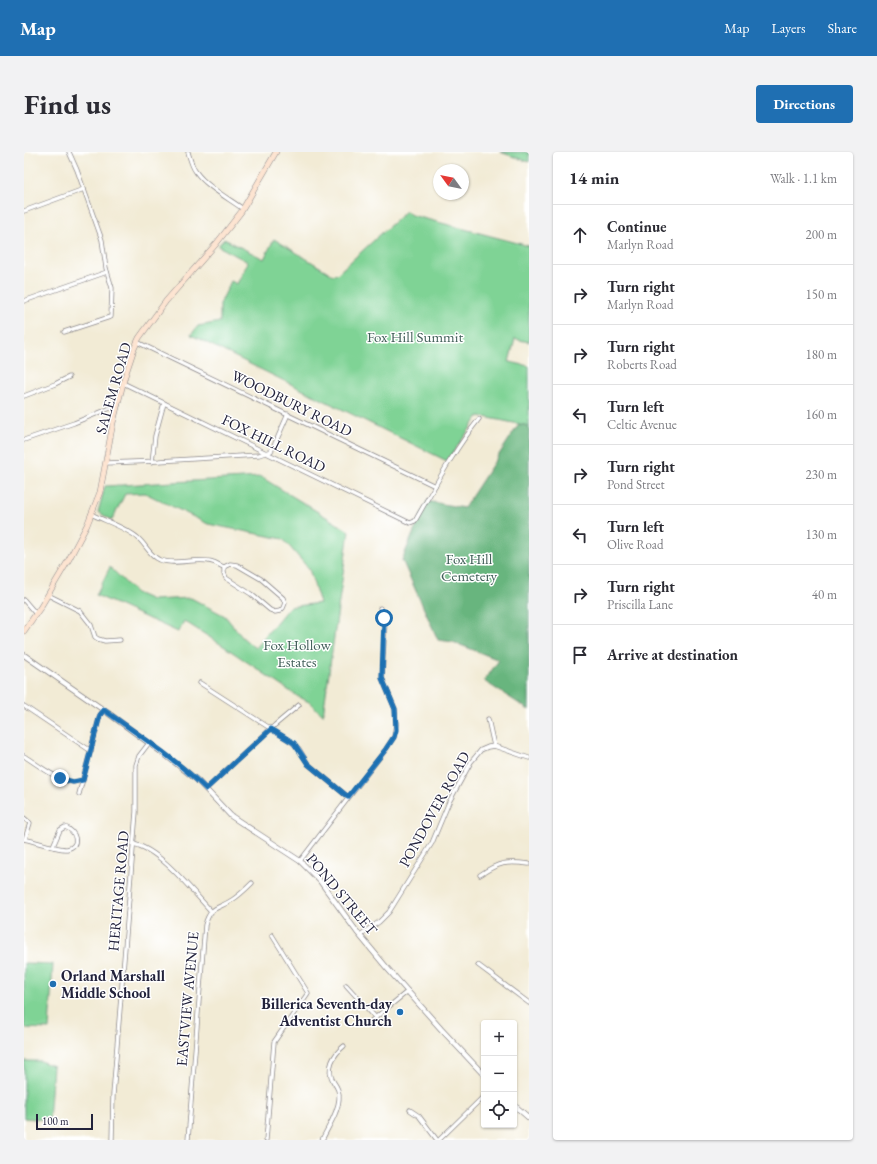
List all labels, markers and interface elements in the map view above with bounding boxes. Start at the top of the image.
text: Map [20,16,56,41]
text: Map [724,19,749,37]
text: Layers [771,19,806,37]
text: Share [828,19,857,37]
button: Directions [756,85,853,123]
text: Find us [24,86,111,122]
north arrow [433,164,469,200]
text: 14 min [569,167,619,189]
text: Walk · 1.1 km [770,170,837,187]
text: Continue [607,217,667,236]
icon: ahead [569,224,591,246]
text: 200 m [806,226,837,243]
text: Marlyn Road [607,236,673,253]
text: Turn right [607,277,675,296]
icon: right [569,284,591,306]
text: 150 m [806,286,837,303]
text: Marlyn Road [607,296,673,313]
park label: Fox Hill Summit [367,327,463,346]
text: Turn right [607,337,675,356]
street label: SALEM ROAD [91,340,135,436]
icon: right [569,344,591,366]
text: 180 m [806,346,837,363]
text: Roberts Road [607,356,677,373]
street label: WOODBURY ROAD [229,366,355,440]
text: Turn left [607,397,664,416]
icon: left [569,404,591,426]
text: 160 m [806,406,837,423]
street label: FOX HILL ROAD [219,410,329,476]
text: Celtic Avenue [607,416,677,433]
text: Turn right [607,457,675,476]
icon: right [569,464,591,486]
text: 230 m [806,466,837,483]
text: Pond Street [607,476,665,493]
text: Turn left [607,517,664,536]
icon: left [569,524,591,546]
text: 130 m [806,526,837,543]
text: Olive Road [607,536,663,553]
park label: Fox Hill Cemetery [441,549,498,585]
text: Turn right [607,577,675,596]
icon: right [569,584,591,606]
text: 40 m [812,586,837,603]
text: Priscilla Lane [607,596,673,613]
route start [375,609,393,627]
park label: Fox Hollow Estates [263,635,332,671]
icon: arrive [569,644,591,666]
text: Arrive at destination [607,645,738,664]
street label: PONDOVER ROAD [394,748,474,870]
route end [51,769,69,787]
street label: HERITAGE ROAD [103,830,133,952]
street label: POND STREET [302,849,382,939]
street label: EASTVIEW AVENUE [172,930,202,1067]
place label: Orland Marshall Middle School [61,966,166,1002]
marker: Orland Marshall Middle School [48,979,58,989]
place label: Billerica Seventh-day Adventist Church [261,994,393,1030]
marker: Billerica Seventh-day Adventist Church [395,1007,405,1017]
map controls [481,1020,517,1128]
button: + [481,1020,517,1056]
button: − [481,1056,517,1092]
button: locate [481,1092,517,1128]
scale bar [36,1112,93,1131]
text: 100 m [42,1114,69,1128]

